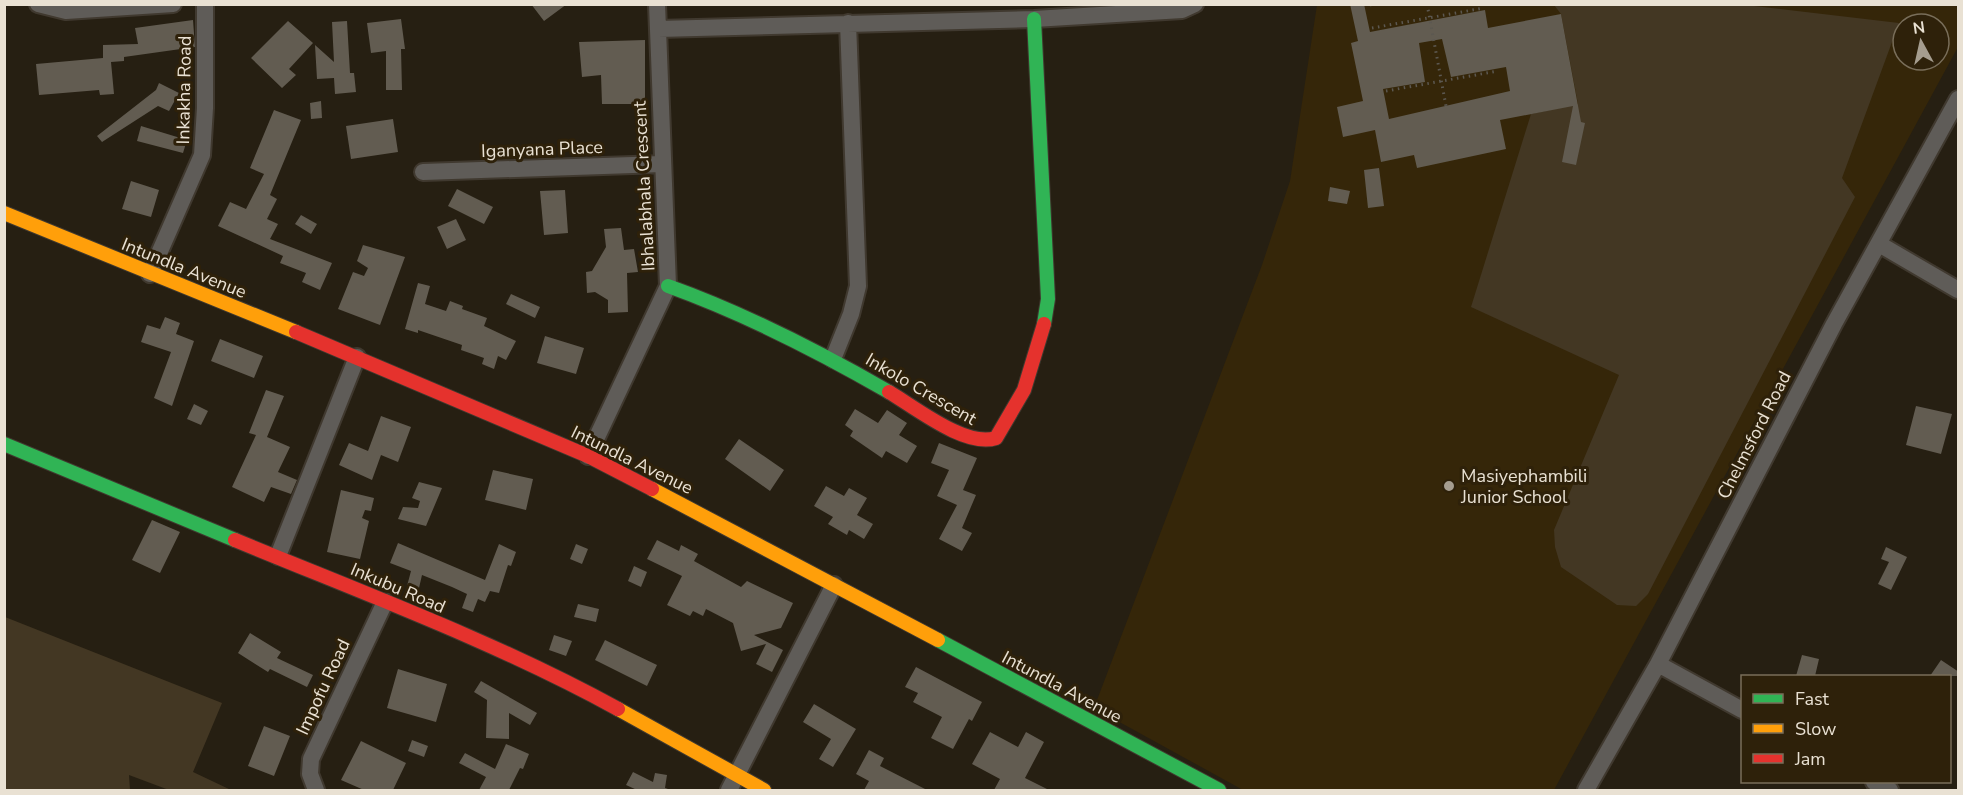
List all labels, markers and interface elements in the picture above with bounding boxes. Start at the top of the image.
north arrow [1891,12,1951,72]
text: N [1912,16,1927,40]
street label: Inkakha Road [171,36,197,144]
street label: Ibhalabhala Crescent [628,100,660,272]
street label: Iganyana Place [481,135,603,163]
street label: Intundla Avenue [118,232,250,304]
street label: Inkolo Crescent [861,348,981,431]
street label: Chelmsford Road [1711,367,1797,503]
street label: Intundla Avenue [567,420,697,500]
place label: Masiyephambili Junior School [1460,464,1587,509]
marker: Masiyephambili Junior School [1442,479,1456,493]
street label: Inkubu Road [347,557,449,619]
street label: Impofu Road [290,635,356,739]
street label: Intundla Avenue [998,645,1126,729]
legend [1741,675,1951,783]
text: Fast [1795,687,1830,711]
text: Slow [1795,717,1836,741]
text: Jam [1794,747,1826,771]

